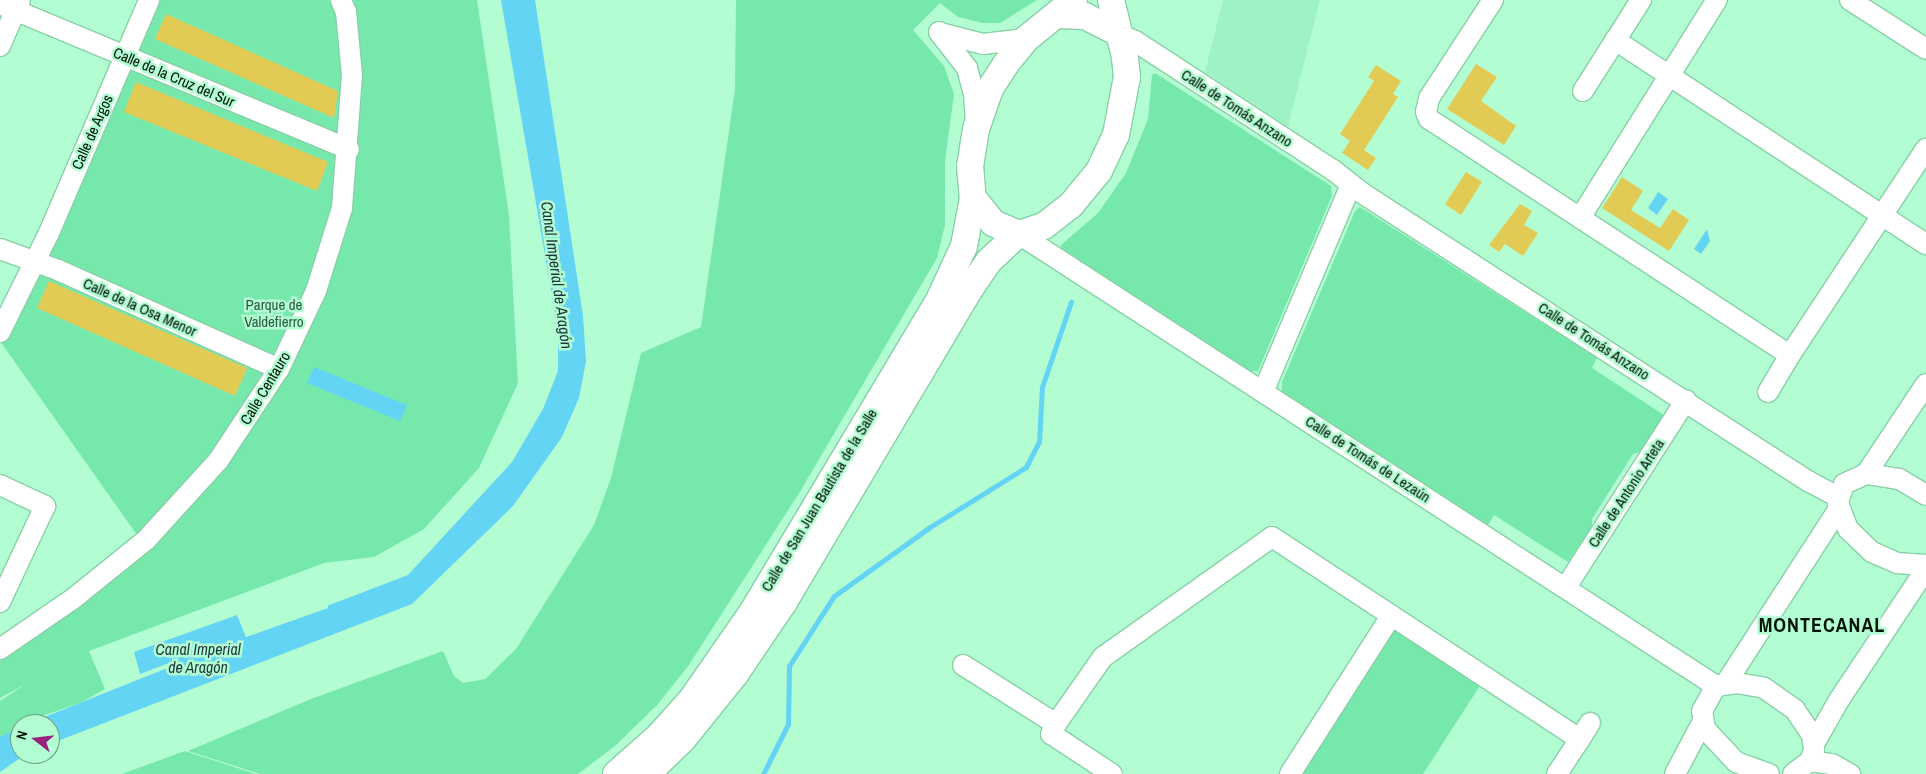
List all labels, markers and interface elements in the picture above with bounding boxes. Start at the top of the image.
street label: Calle de la Cruz del Sur [111,43,237,111]
street label: Calle de Tomás Anzano [1178,65,1296,151]
street label: Calle de Argos [67,91,117,173]
water label: Canal Imperial de Aragón [537,200,577,350]
street label: Calle de la Osa Menor [80,274,200,340]
park label: Parque de Valdefierro [244,295,304,330]
street label: Calle de Tomás Anzano [1535,298,1653,384]
street label: Calle Centauro [236,348,294,428]
street label: Calle de San Juan Bautista de la Salle [757,405,881,595]
street label: Calle de Tomás de Lezaún [1302,412,1434,506]
street label: Calle de Antonio Arteta [1584,435,1668,551]
district label: MONTECANAL [1757,612,1887,636]
water label: Canal Imperial de Aragón [155,639,241,677]
north arrow [10,714,60,764]
text: N [12,729,31,742]

